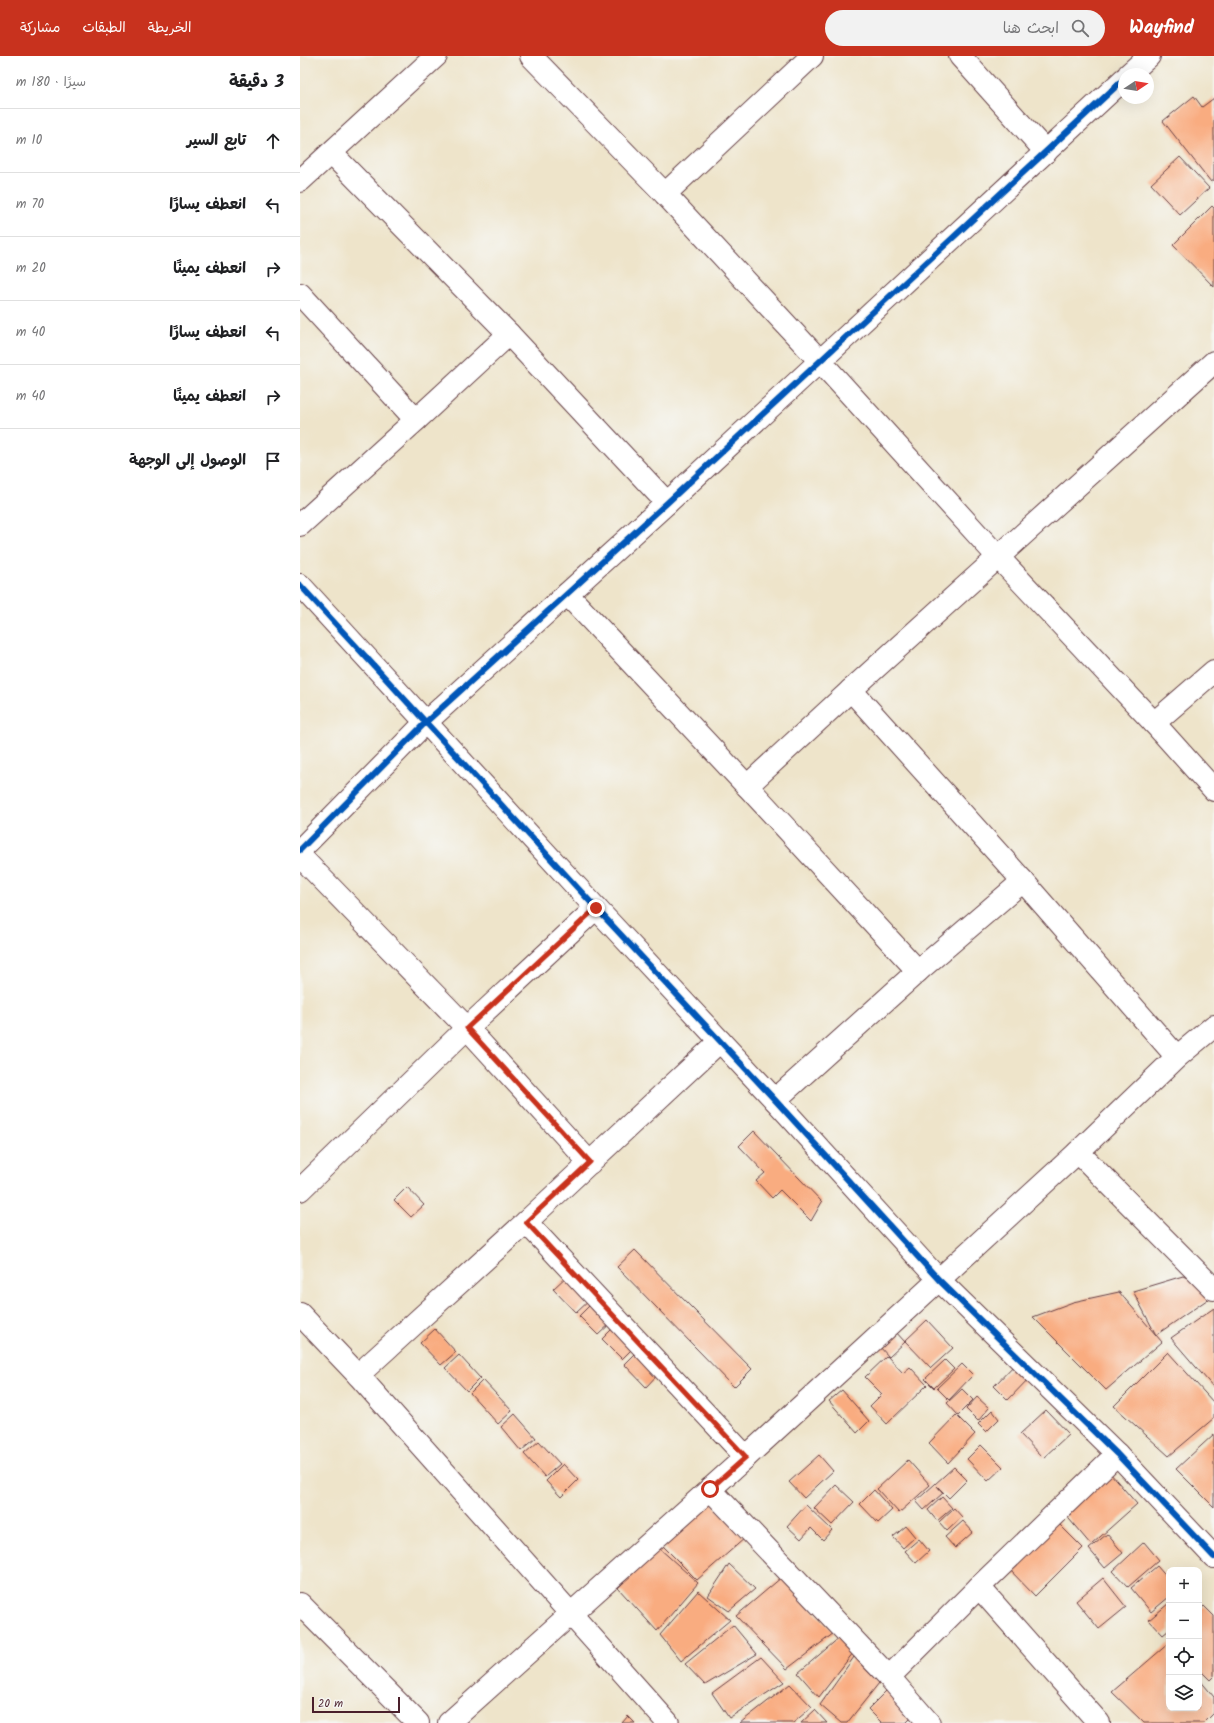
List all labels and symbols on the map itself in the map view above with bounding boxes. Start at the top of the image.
north arrow [1118,68,1154,104]
route end [587,899,605,917]
route start [701,1480,719,1498]
scale bar [312,1695,400,1714]

